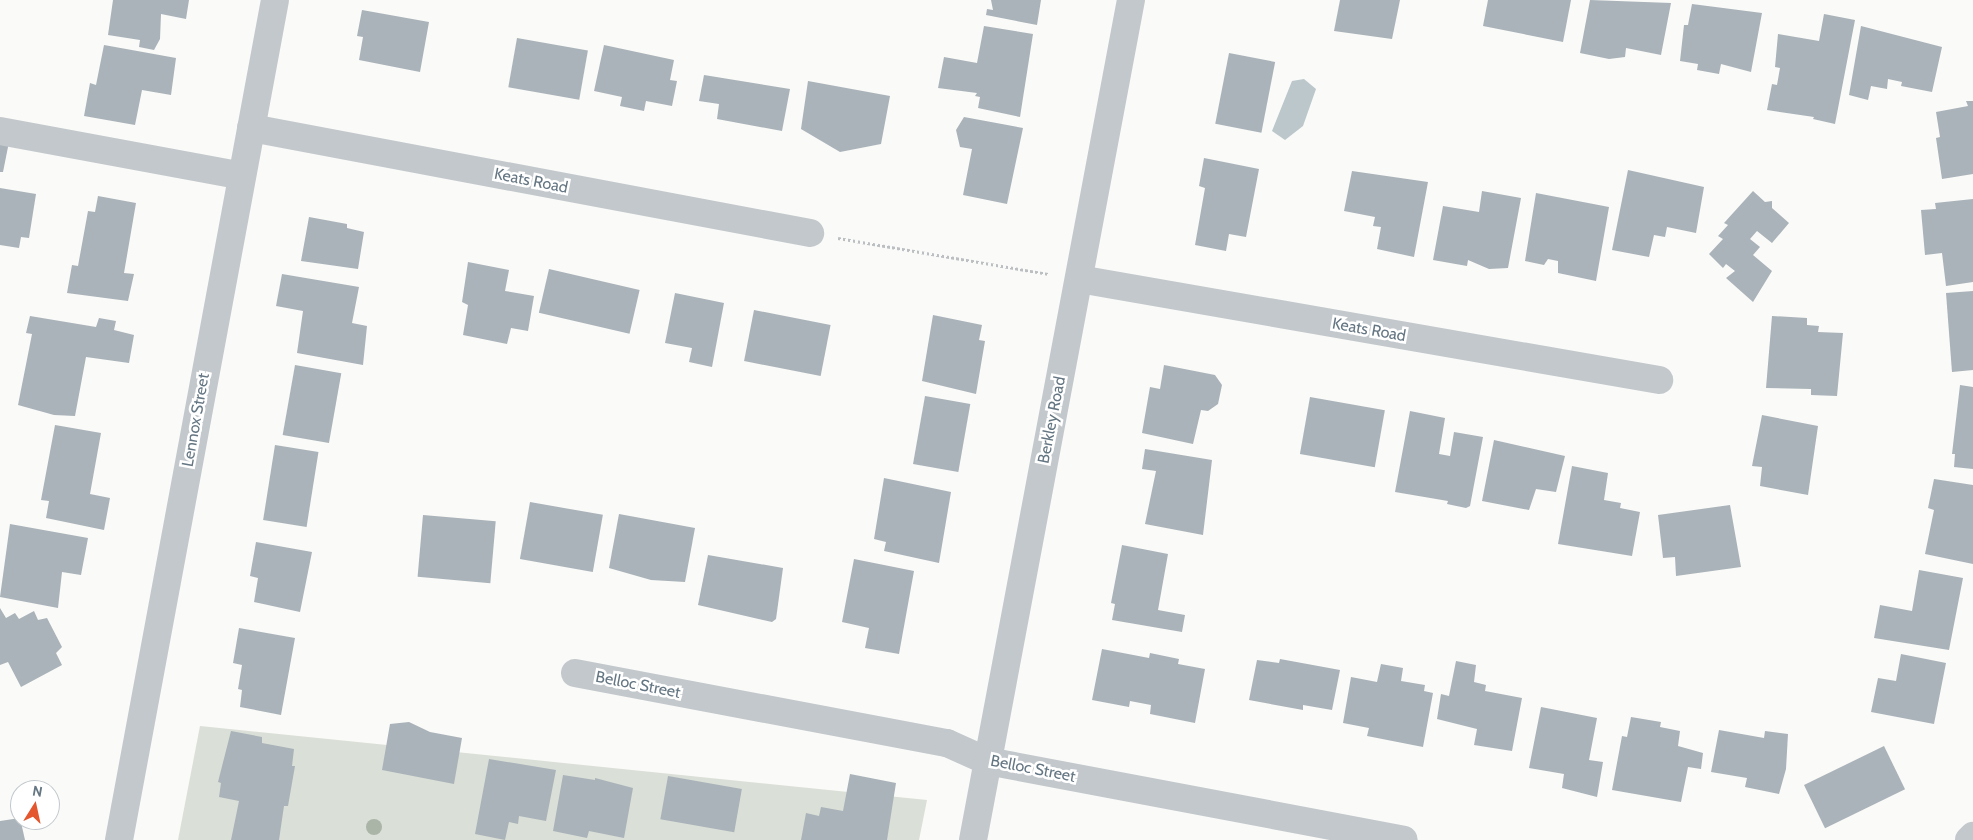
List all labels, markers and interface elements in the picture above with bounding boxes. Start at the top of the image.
street label: Keats Road [493,164,569,198]
street label: Keats Road [1331,314,1407,346]
street label: Lennox Street [178,372,214,468]
street label: Berkley Road [1034,375,1070,465]
street label: Belloc Street [594,667,682,703]
street label: Belloc Street [989,751,1077,787]
north arrow [10,780,60,830]
text: N [31,781,44,801]

